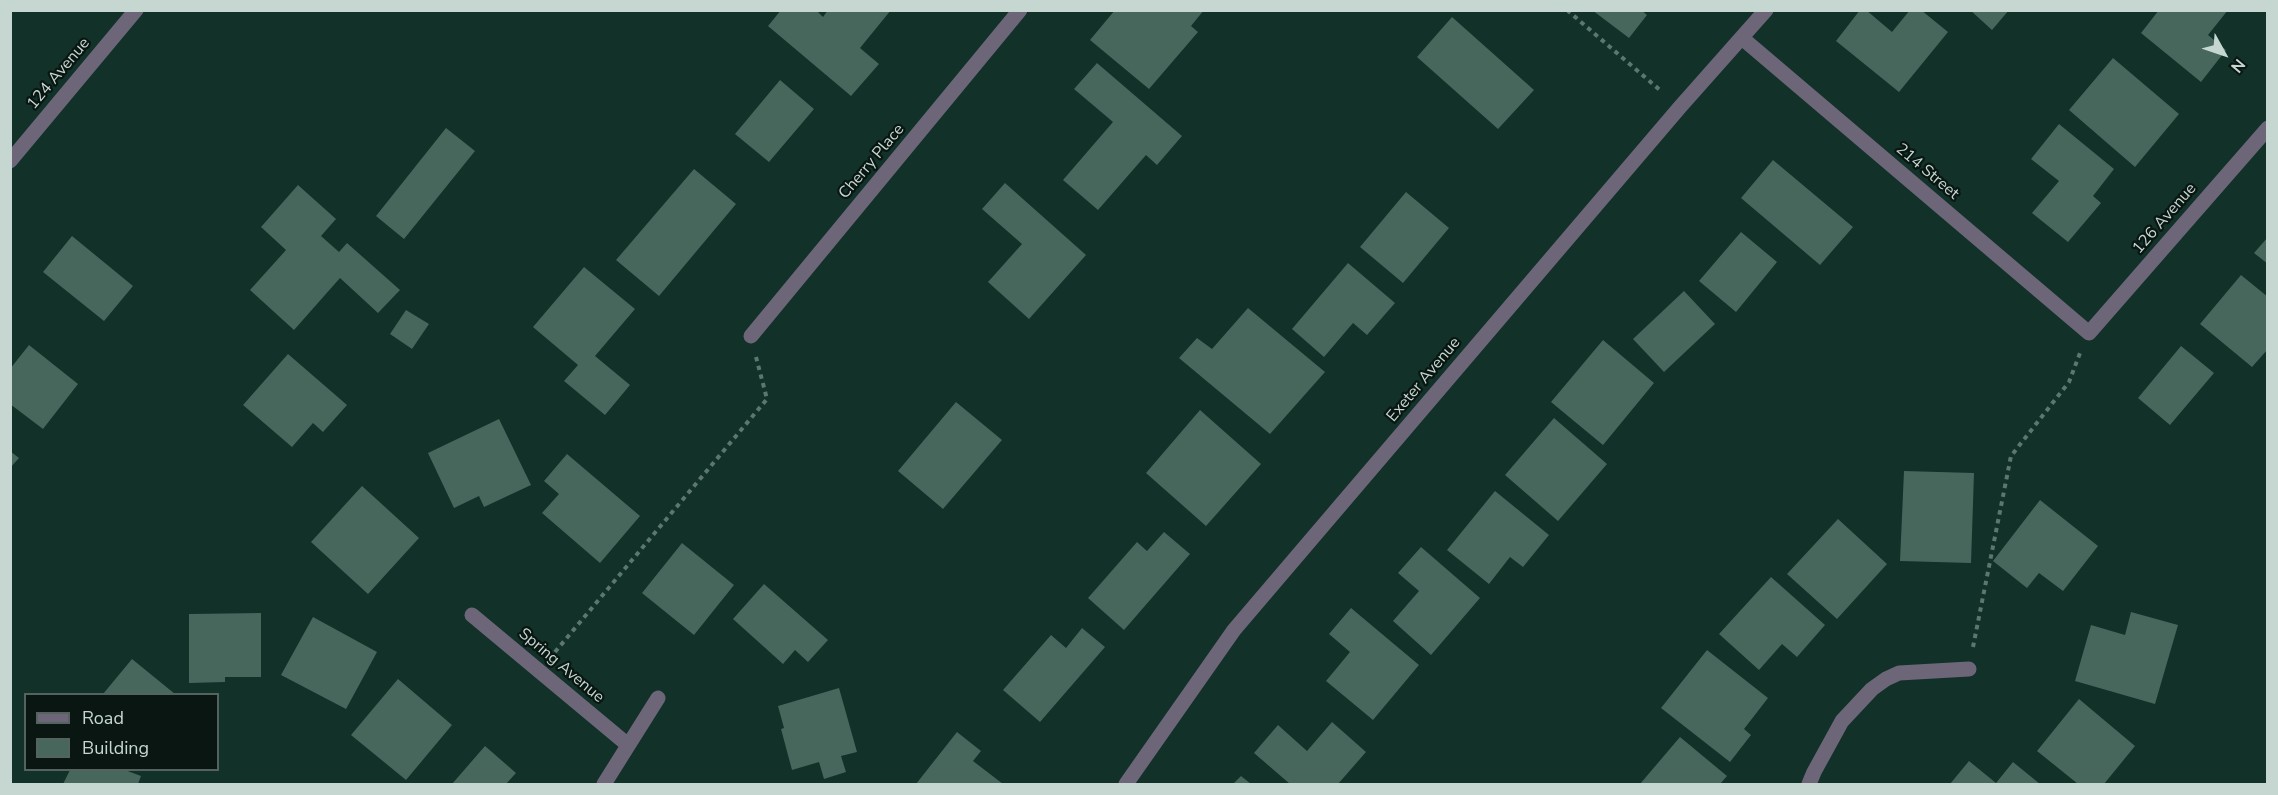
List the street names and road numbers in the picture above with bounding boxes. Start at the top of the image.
street label: 124 Avenue [24,34,94,114]
street label: Cherry Place [835,121,909,203]
street label: 214 Street [1892,140,1962,204]
street label: 126 Avenue [2129,180,2201,258]
street label: Exeter Avenue [1383,334,1465,426]
street label: Spring Avenue [514,625,608,707]

